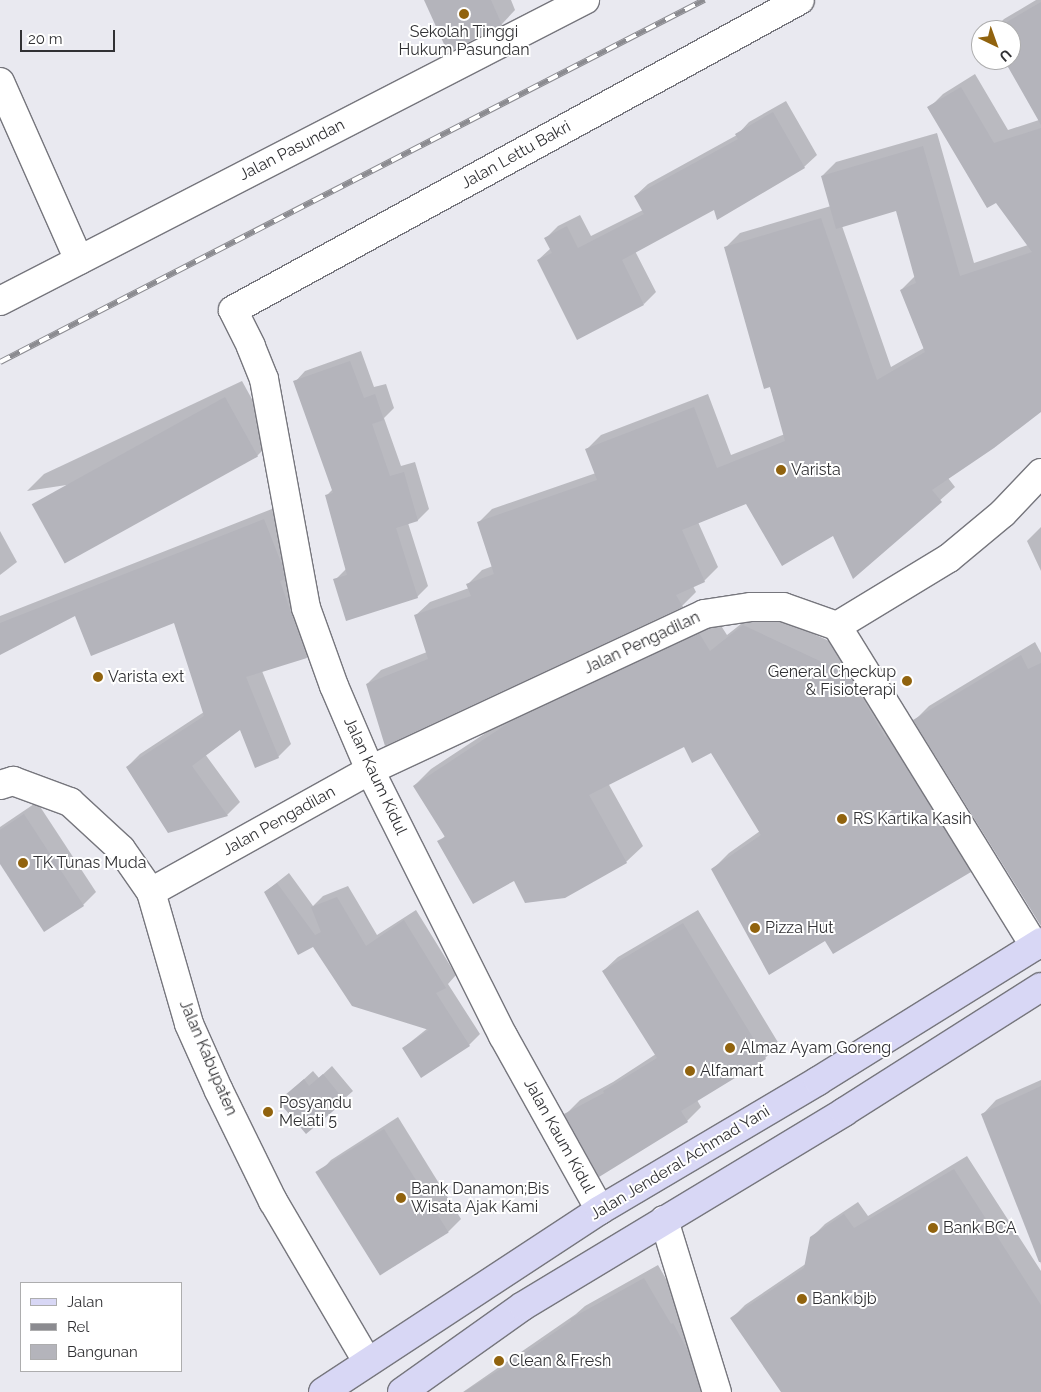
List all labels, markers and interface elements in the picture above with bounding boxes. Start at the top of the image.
marker: Sekolah Tinggi Hukum Pasundan [458,8,470,20]
scale bar [22,20,118,52]
north arrow [971,20,1021,70]
place label: Sekolah Tinggi Hukum Pasundan [398,22,530,60]
text: 20 m [28,30,63,48]
text: U [996,46,1015,65]
street label: Jalan Pasundan [236,115,348,185]
street label: Jalan Lettu Bakri [458,117,574,193]
place label: Varista [791,460,841,480]
marker: Varista [775,464,787,476]
street label: Jalan Pengadilan [581,608,703,678]
place label: General Checkup & Fisioterapi [767,662,896,700]
place label: Varista ext [108,667,184,687]
marker: Varista ext [92,671,104,683]
marker: General Checkup & Fisioterapi [900,674,914,688]
street label: Jalan Kaum Kidul [339,714,411,838]
street label: Jalan Pengadilan [219,782,339,860]
place label: RS Kartika Kasih [853,809,972,829]
marker: RS Kartika Kasih [835,812,849,826]
place label: TK Tunas Muda [33,853,147,873]
marker: TK Tunas Muda [17,857,29,869]
place label: Pizza Hut [765,918,834,938]
marker: Pizza Hut [749,922,761,934]
street label: Jalan Kabupaten [175,997,241,1119]
place label: Almaz Ayam Goreng [740,1038,892,1058]
marker: Almaz Ayam Goreng [724,1042,736,1054]
place label: Alfamart [700,1061,764,1081]
marker: Alfamart [684,1065,696,1077]
street label: Jalan Kaum Kidul [520,1076,598,1196]
place label: Posyandu Melati 5 [279,1093,352,1131]
street label: Jalan Jenderal Achmad Yani [586,1101,774,1225]
marker: Posyandu Melati 5 [261,1105,275,1119]
place label: Bank Danamon;Bis Wisata Ajak Kami [411,1179,549,1217]
marker: Bank Danamon;Bis Wisata Ajak Kami [395,1192,407,1204]
place label: Bank BCA [943,1218,1017,1238]
marker: Bank BCA [927,1222,939,1234]
legend [20,1282,182,1372]
place label: Bank bjb [812,1289,877,1309]
text: Jalan [67,1293,103,1311]
marker: Bank bjb [796,1293,808,1305]
text: Rel [67,1318,89,1336]
text: Bangunan [67,1343,138,1361]
place label: Clean & Fresh [509,1351,611,1371]
marker: Clean & Fresh [493,1355,505,1367]

